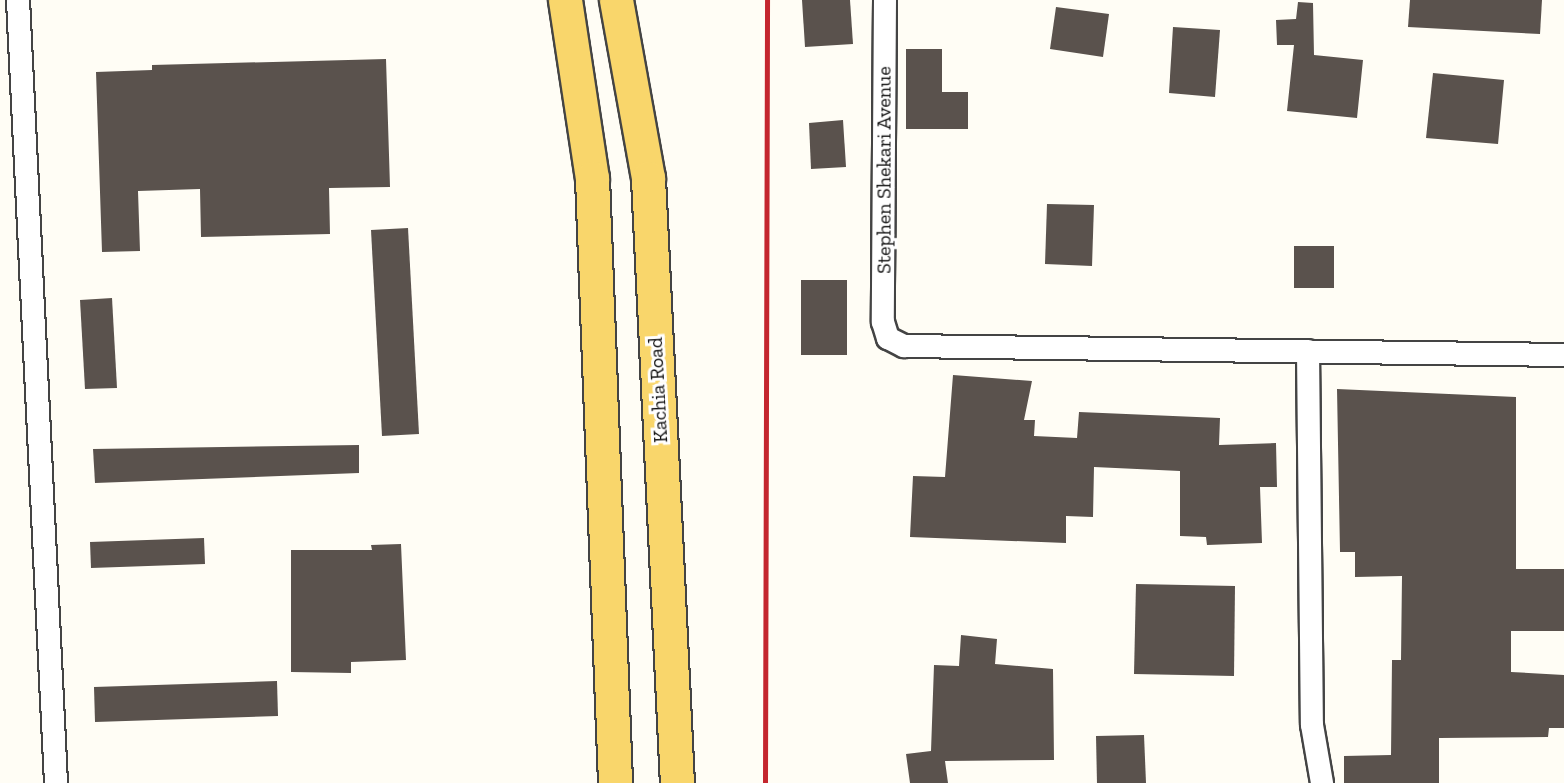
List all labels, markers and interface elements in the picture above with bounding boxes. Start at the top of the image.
street label: Stephen Shekari Avenue [872,66,896,274]
street label: Kachia Road [643,337,673,443]

